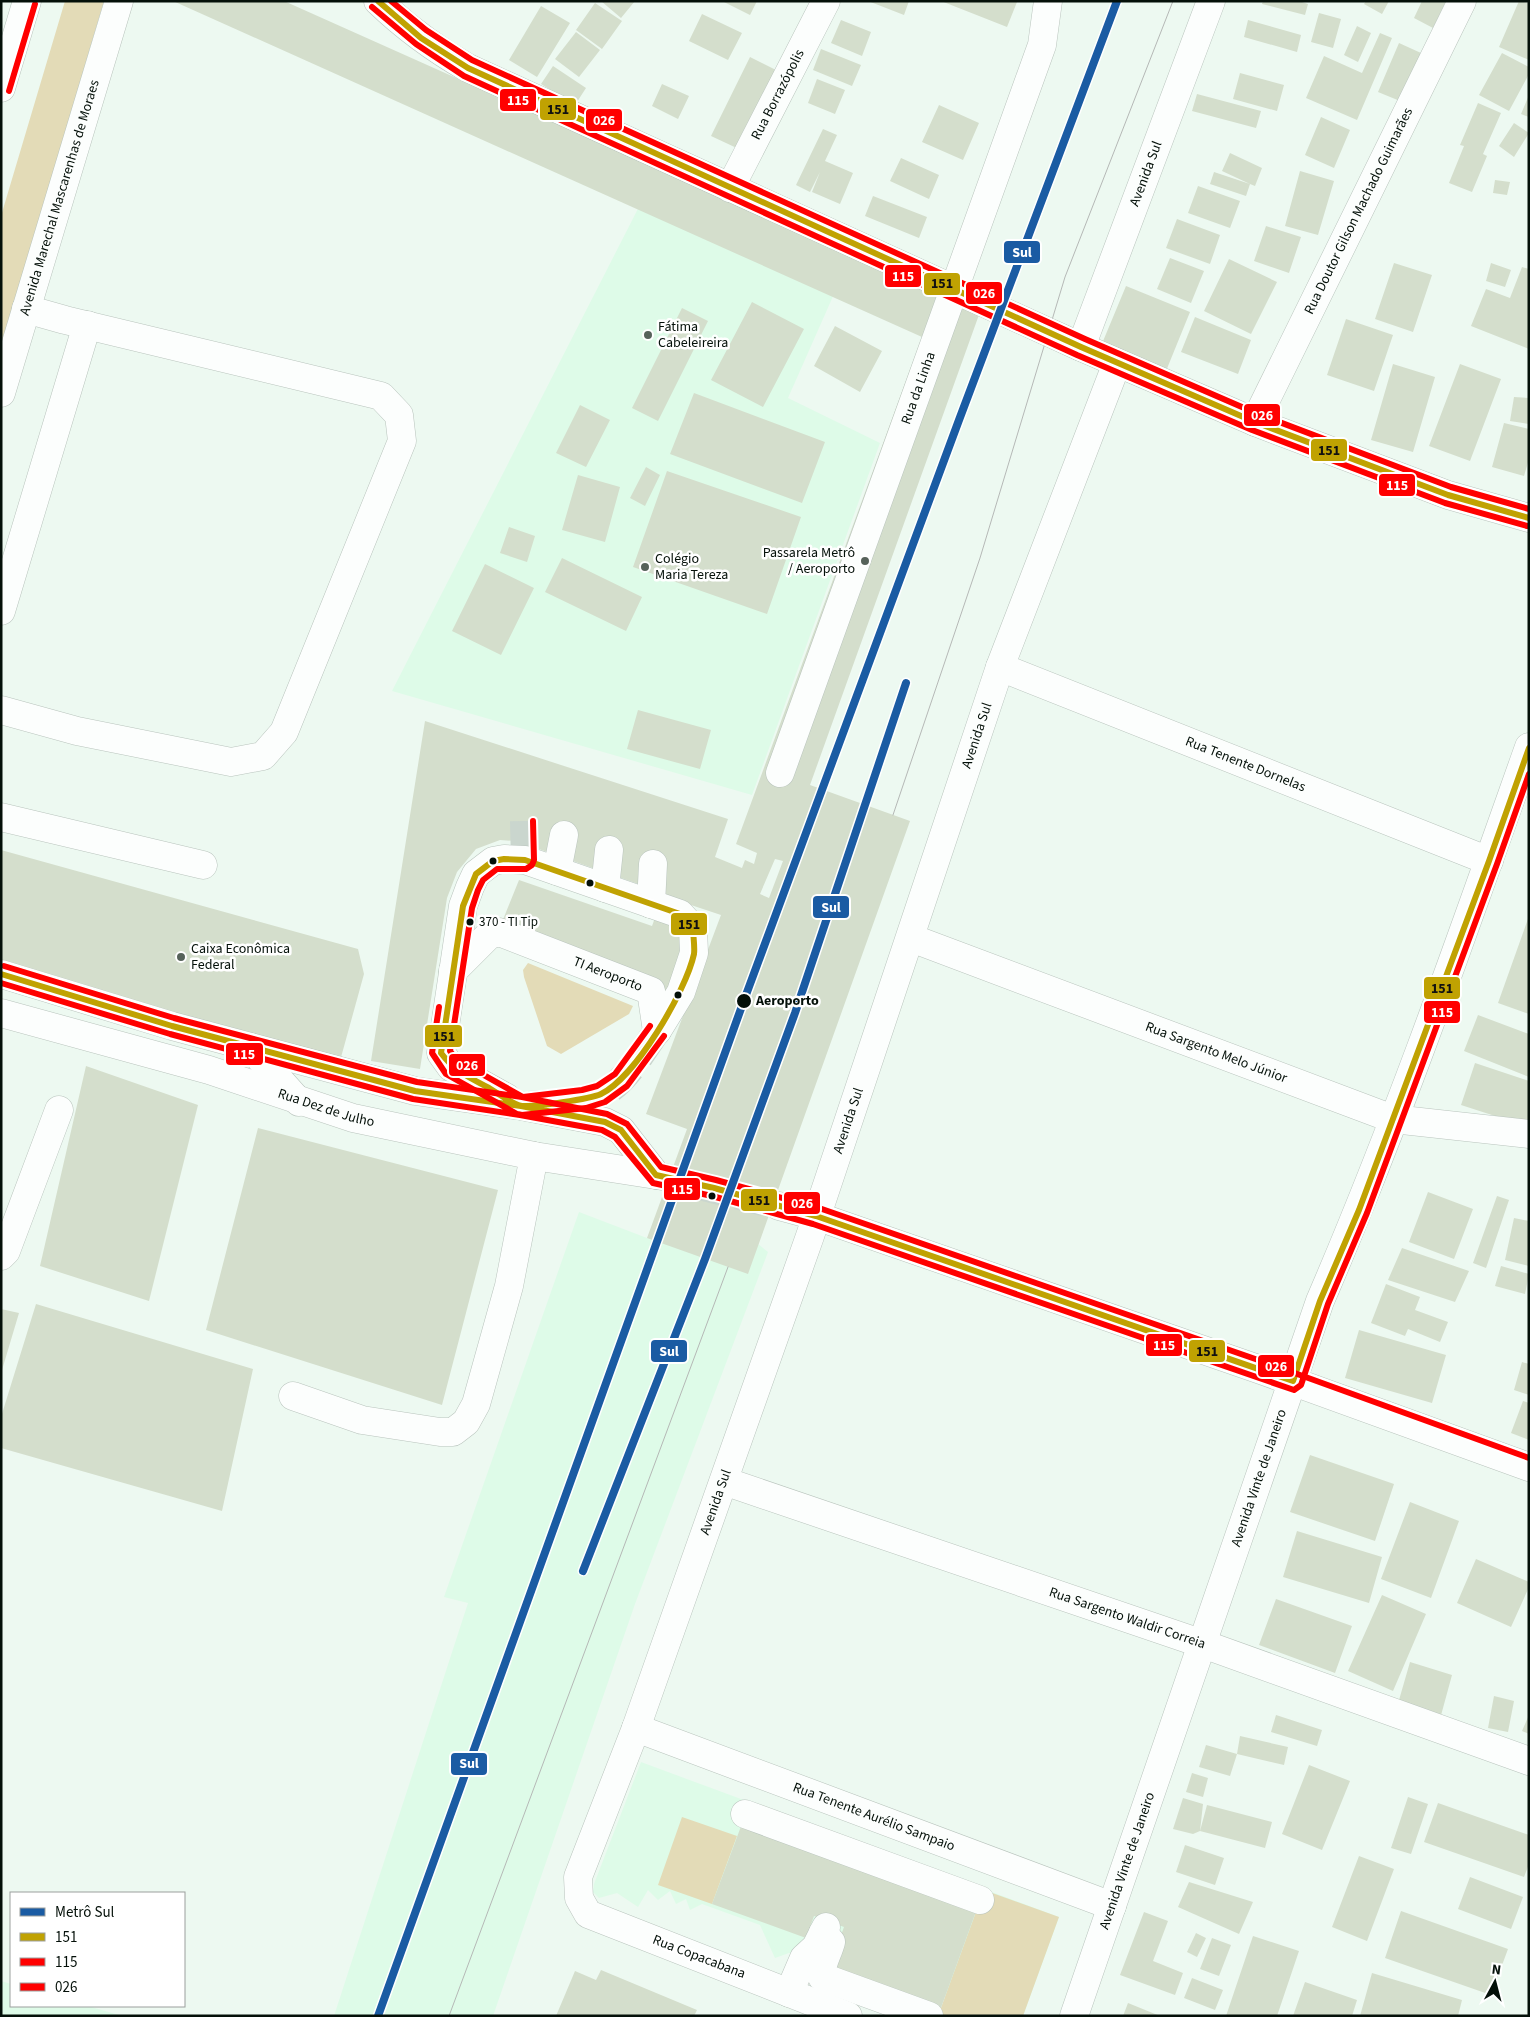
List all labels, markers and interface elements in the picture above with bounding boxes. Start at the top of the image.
street label: Rua Borrazópolis [746,46,810,143]
street label: Avenida Marechal Mascarenhas de Moraes [15,77,105,318]
line badge: 115 [499,88,537,112]
text: 115 [507,91,529,111]
line badge: 151 [539,97,577,121]
text: 151 [547,100,569,120]
street label: Rua Doutor Gilson Machado Guimarães [1299,104,1418,318]
line badge: 026 [585,108,623,132]
text: 026 [593,111,615,131]
street label: Avenida Sul [1125,138,1168,209]
line badge: Sul [1003,240,1041,264]
text: Sul [1012,243,1032,263]
line badge: 115 [884,264,922,288]
text: 115 [892,267,914,287]
line badge: 151 [923,272,961,296]
text: 151 [931,274,953,294]
line badge: 026 [965,281,1003,305]
text: 026 [973,284,995,304]
place label: Fátima Cabeleireira [658,317,728,353]
marker: Fátima Cabeleireira [642,329,654,341]
street label: Rua da Linha [896,349,941,427]
line badge: 026 [1243,403,1281,427]
text: 026 [1251,406,1273,426]
line badge: 151 [1310,438,1348,462]
text: 151 [1318,441,1340,461]
line badge: 115 [1378,473,1416,497]
text: 115 [1386,476,1408,496]
place label: Passarela Metrô / Aeroporto [763,543,855,579]
place label: Colégio Maria Tereza [655,549,728,585]
marker: Passarela Metrô / Aeroporto [859,555,871,567]
marker: Colégio Maria Tereza [639,561,651,573]
street label: Avenida Sul [957,700,998,771]
street label: Rua Tenente Dornelas [1182,731,1309,797]
unlabelled marker [488,856,498,866]
unlabelled marker [585,878,595,888]
line badge: Sul [812,895,850,919]
text: Sul [821,898,841,918]
line badge: 151 [670,912,708,936]
place label: 370 - TI Tip [479,913,538,931]
text: 151 [678,915,700,935]
marker: 370 - TI Tip [465,917,475,927]
place label: Caixa Econômica Federal [191,939,290,975]
marker: Caixa Econômica Federal [175,951,187,963]
street label: TI Aeroporto [570,952,646,997]
line badge: 151 [1423,976,1461,1000]
text: 151 [1431,979,1453,999]
unlabelled marker [673,990,683,1000]
place label: Aeroporto [755,991,819,1011]
marker: Aeroporto [735,992,753,1010]
line badge: 115 [1423,1000,1461,1024]
text: 115 [1431,1003,1453,1023]
street label: Rua Sargento Melo Júnior [1142,1017,1290,1088]
line badge: 151 [424,1024,463,1048]
text: 151 [433,1027,455,1047]
line badge: 115 [225,1042,264,1066]
text: 115 [233,1045,255,1065]
line badge: 026 [448,1053,486,1077]
text: 026 [456,1056,478,1076]
street label: Rua Dez de Julho [275,1084,376,1132]
street label: Avenida Sul [828,1085,869,1156]
line badge: 115 [663,1177,701,1201]
text: 115 [671,1180,693,1200]
line badge: 151 [740,1188,778,1212]
unlabelled marker [707,1191,717,1201]
text: 151 [748,1191,770,1211]
line badge: 026 [783,1191,821,1215]
text: 026 [791,1194,813,1214]
line badge: 115 [1145,1333,1183,1357]
text: 115 [1153,1336,1175,1356]
line badge: Sul [650,1339,688,1363]
line badge: 151 [1188,1339,1226,1363]
text: Sul [659,1342,679,1362]
text: 151 [1196,1342,1218,1362]
line badge: 026 [1257,1354,1295,1378]
text: 026 [1265,1357,1287,1377]
street label: Avenida Vinte de Janeiro [1226,1407,1292,1549]
street label: Avenida Sul [695,1466,737,1538]
street label: Rua Sargento Waldir Correia [1046,1582,1208,1654]
line badge: Sul [450,1752,488,1776]
text: Sul [459,1754,479,1774]
street label: Rua Tenente Aurélio Sampaio [790,1778,958,1856]
street label: Avenida Vinte de Janeiro [1094,1790,1160,1932]
legend [10,1892,185,2007]
text: Metrô Sul [55,1902,115,1923]
text: 151 [55,1927,77,1948]
street label: Rua Copacabana [650,1930,748,1984]
text: 115 [55,1952,77,1973]
north arrow [1470,1957,1520,2007]
text: N [1491,1960,1502,1981]
text: 026 [55,1977,77,1998]

